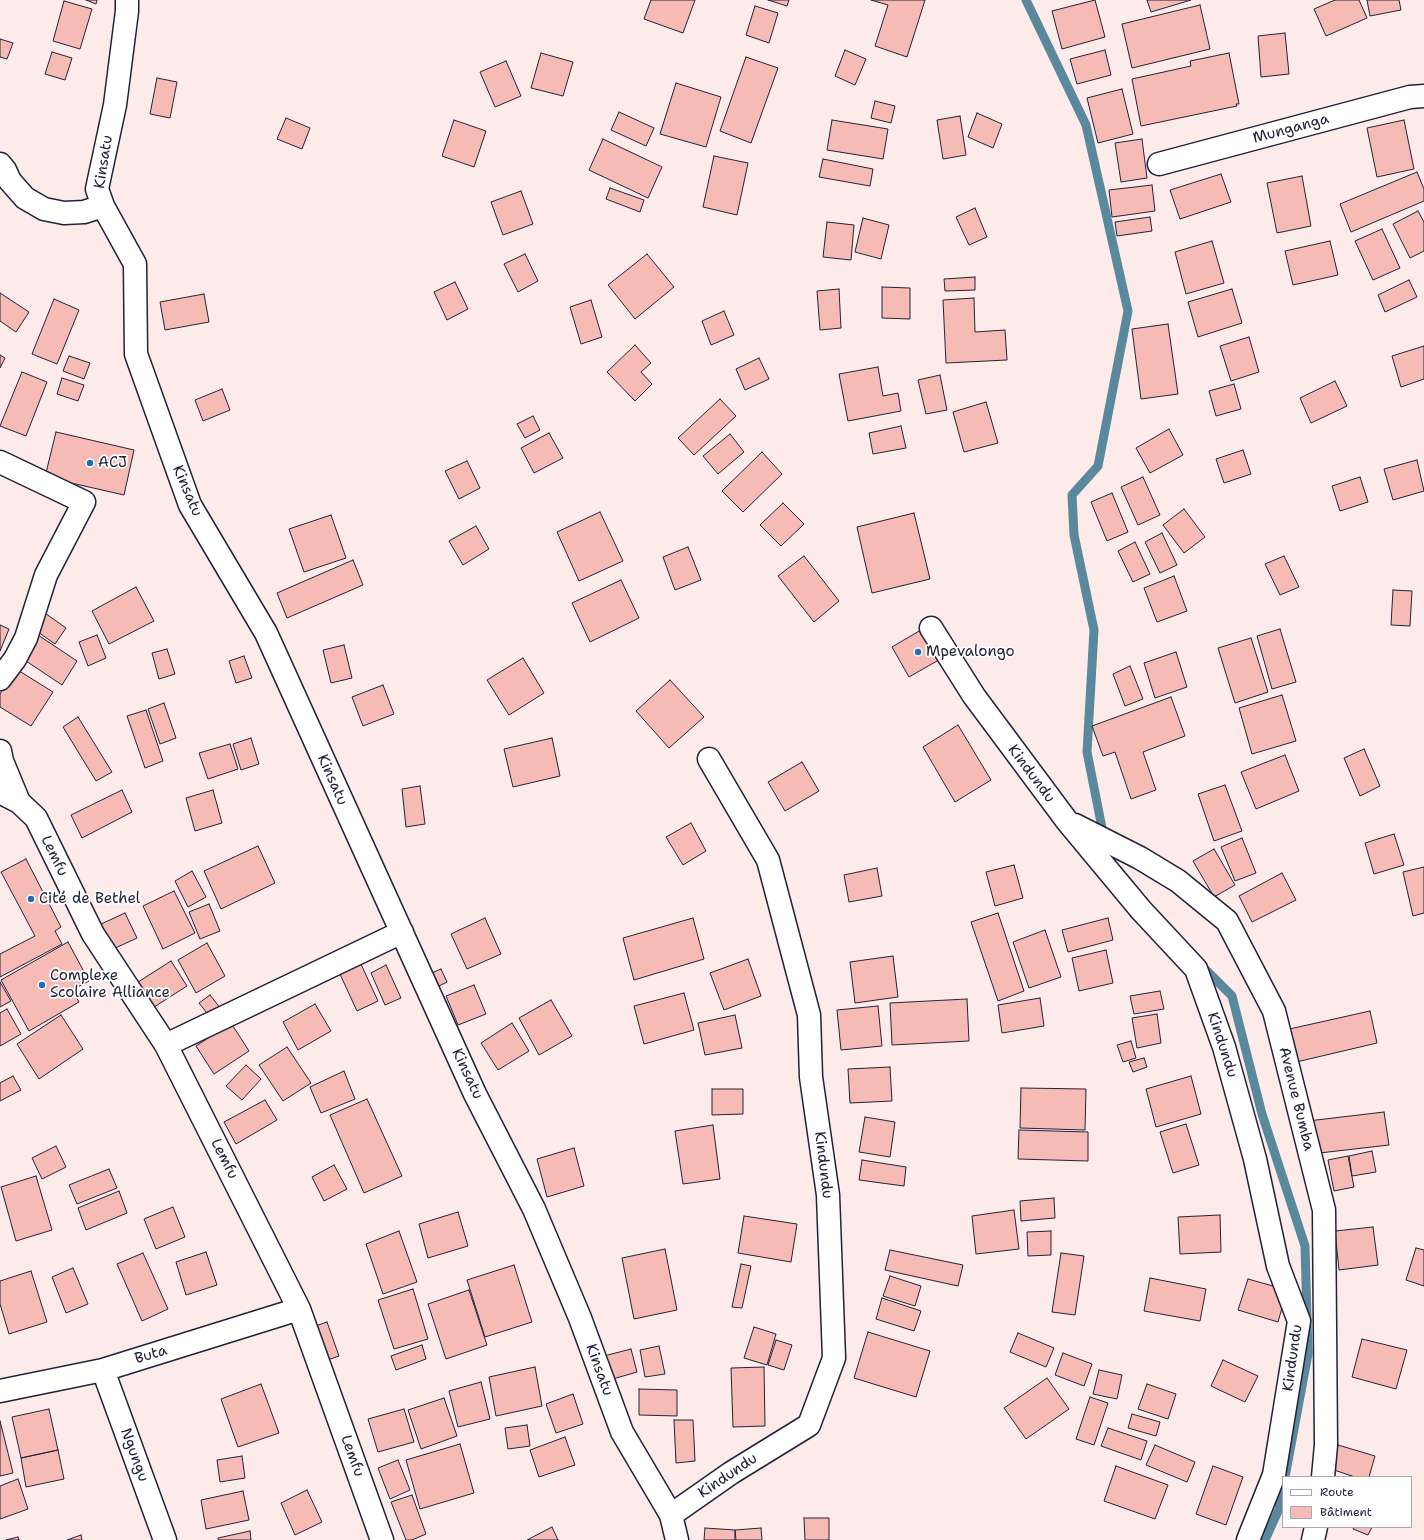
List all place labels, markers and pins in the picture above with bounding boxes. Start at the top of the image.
place label: ACJ [98,454,127,472]
marker: ACJ [85,458,95,468]
place label: Mpevalongo [926,643,1015,661]
marker: Mpevalongo [913,647,923,657]
place label: Cité de Bethel [39,890,140,908]
marker: Cité de Bethel [26,894,36,904]
place label: Complexe Scolaire Alliance [50,967,170,1002]
marker: Complexe Scolaire Alliance [37,980,47,990]

